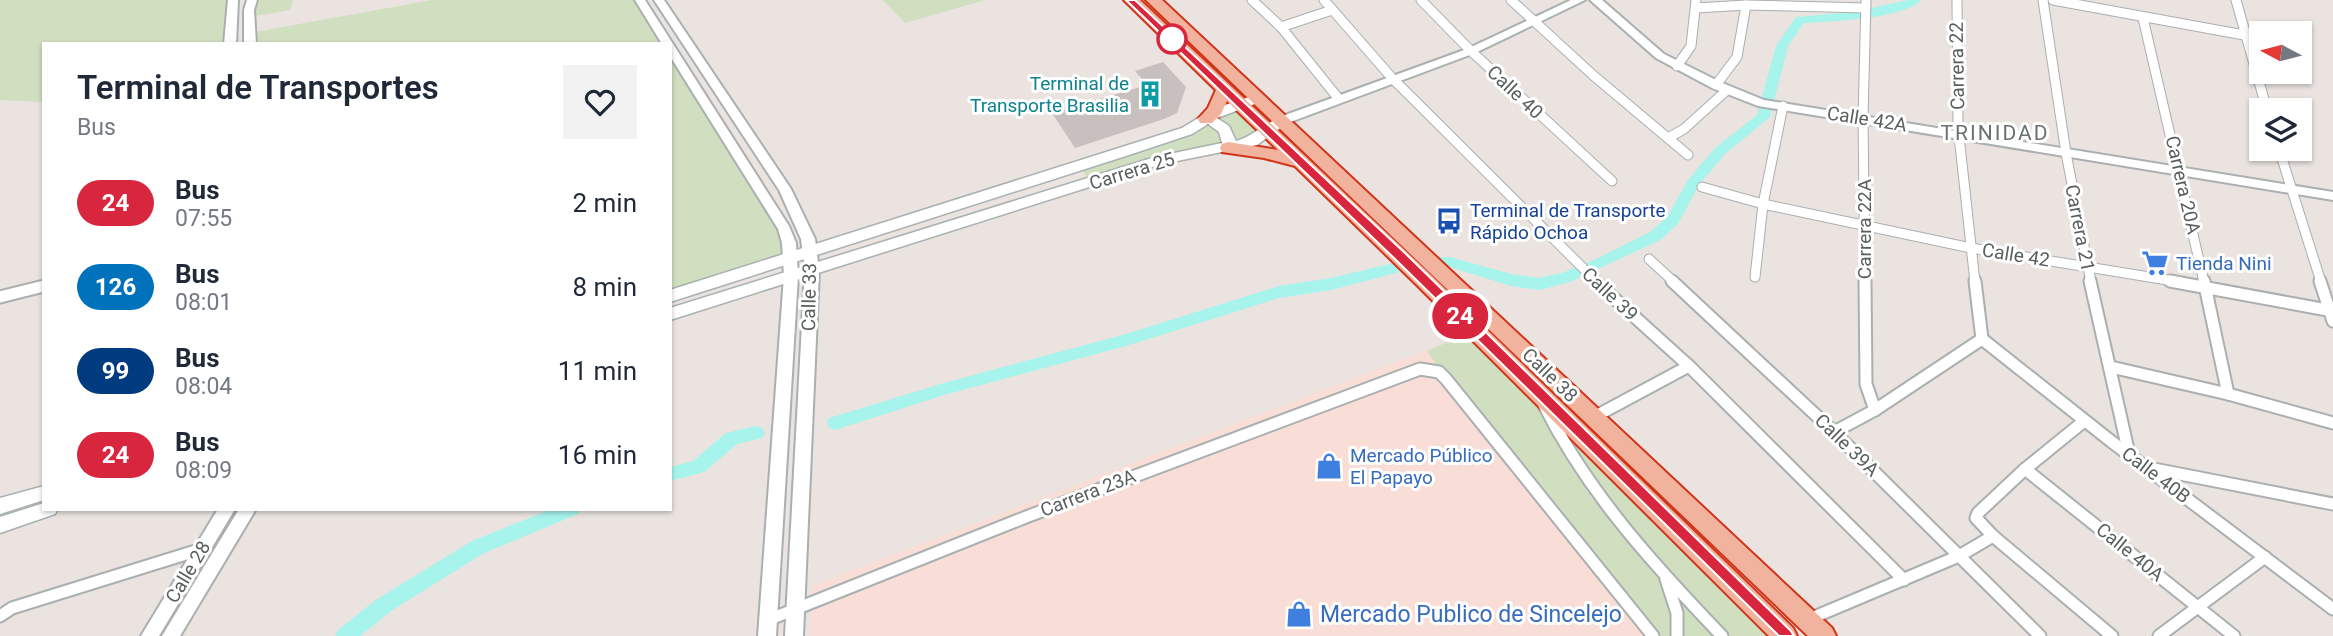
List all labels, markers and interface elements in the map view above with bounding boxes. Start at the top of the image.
north arrow [2249,21,2312,84]
map controls [2249,21,2312,161]
street label: Carrera 22 [1945,22,1969,110]
unlabelled marker [1157,24,1187,54]
street label: Calle 40 [1482,60,1548,124]
button: heart [563,65,637,139]
text: Terminal de Transportes [77,68,439,107]
place label: Terminal de Transporte Brasilia [970,72,1129,117]
building icon: Terminal de Transporte Brasilia [1135,79,1165,109]
button: layers [2249,98,2312,161]
street label: Calle 42A [1825,101,1909,137]
text: Bus [77,114,116,141]
district label: TRINIDAD [1941,121,2049,145]
street label: Carrera 20A [2161,134,2206,237]
street label: Carrera 25 [1087,147,1177,195]
text: Bus [175,175,220,205]
street label: Carrera 22A [1853,178,1876,279]
street label: Carrera 21 [2060,183,2100,273]
text: 2 min [572,188,637,218]
text: 24 [102,189,129,217]
place label: Terminal de Transporte Rápido Ochoa [1470,199,1666,244]
text: 07:55 [175,205,232,232]
bus stop icon: Terminal de Transporte Rápido Ochoa [1434,206,1464,236]
street label: Calle 42 [1981,238,2051,272]
supermarket icon: Tienda Nini [2140,248,2170,278]
place label: Tienda Nini [2176,252,2272,275]
text: Bus [175,259,220,289]
street label: Calle 39 [1577,262,1643,326]
street label: Calle 33 [797,263,821,331]
text: 8 min [572,272,637,302]
text: 126 [95,273,136,301]
text: 08:01 [175,289,232,316]
line badge: 24 [1428,293,1492,339]
text: 24 [1446,302,1474,330]
text: Bus [175,343,220,373]
street label: Calle 38 [1518,343,1582,407]
text: 11 min [558,356,637,386]
text: 99 [102,357,129,385]
text: 08:04 [175,373,232,400]
street label: Calle 39A [1810,409,1884,482]
text: Bus [175,427,220,457]
text: 16 min [558,440,637,470]
text: 24 [102,441,129,469]
street label: Calle 40B [2117,442,2195,508]
place label: Mercado Público El Papayo [1350,444,1493,489]
shop icon: Mercado Público El Papayo [1314,451,1344,481]
text: 08:09 [175,457,232,484]
street label: Carrera 23A [1037,464,1140,522]
street label: Calle 40A [2091,518,2169,587]
street label: Calle 28 [161,537,215,607]
shop icon: Mercado Publico de Sincelejo [1284,599,1314,629]
place label: Mercado Publico de Sincelejo [1320,601,1622,628]

